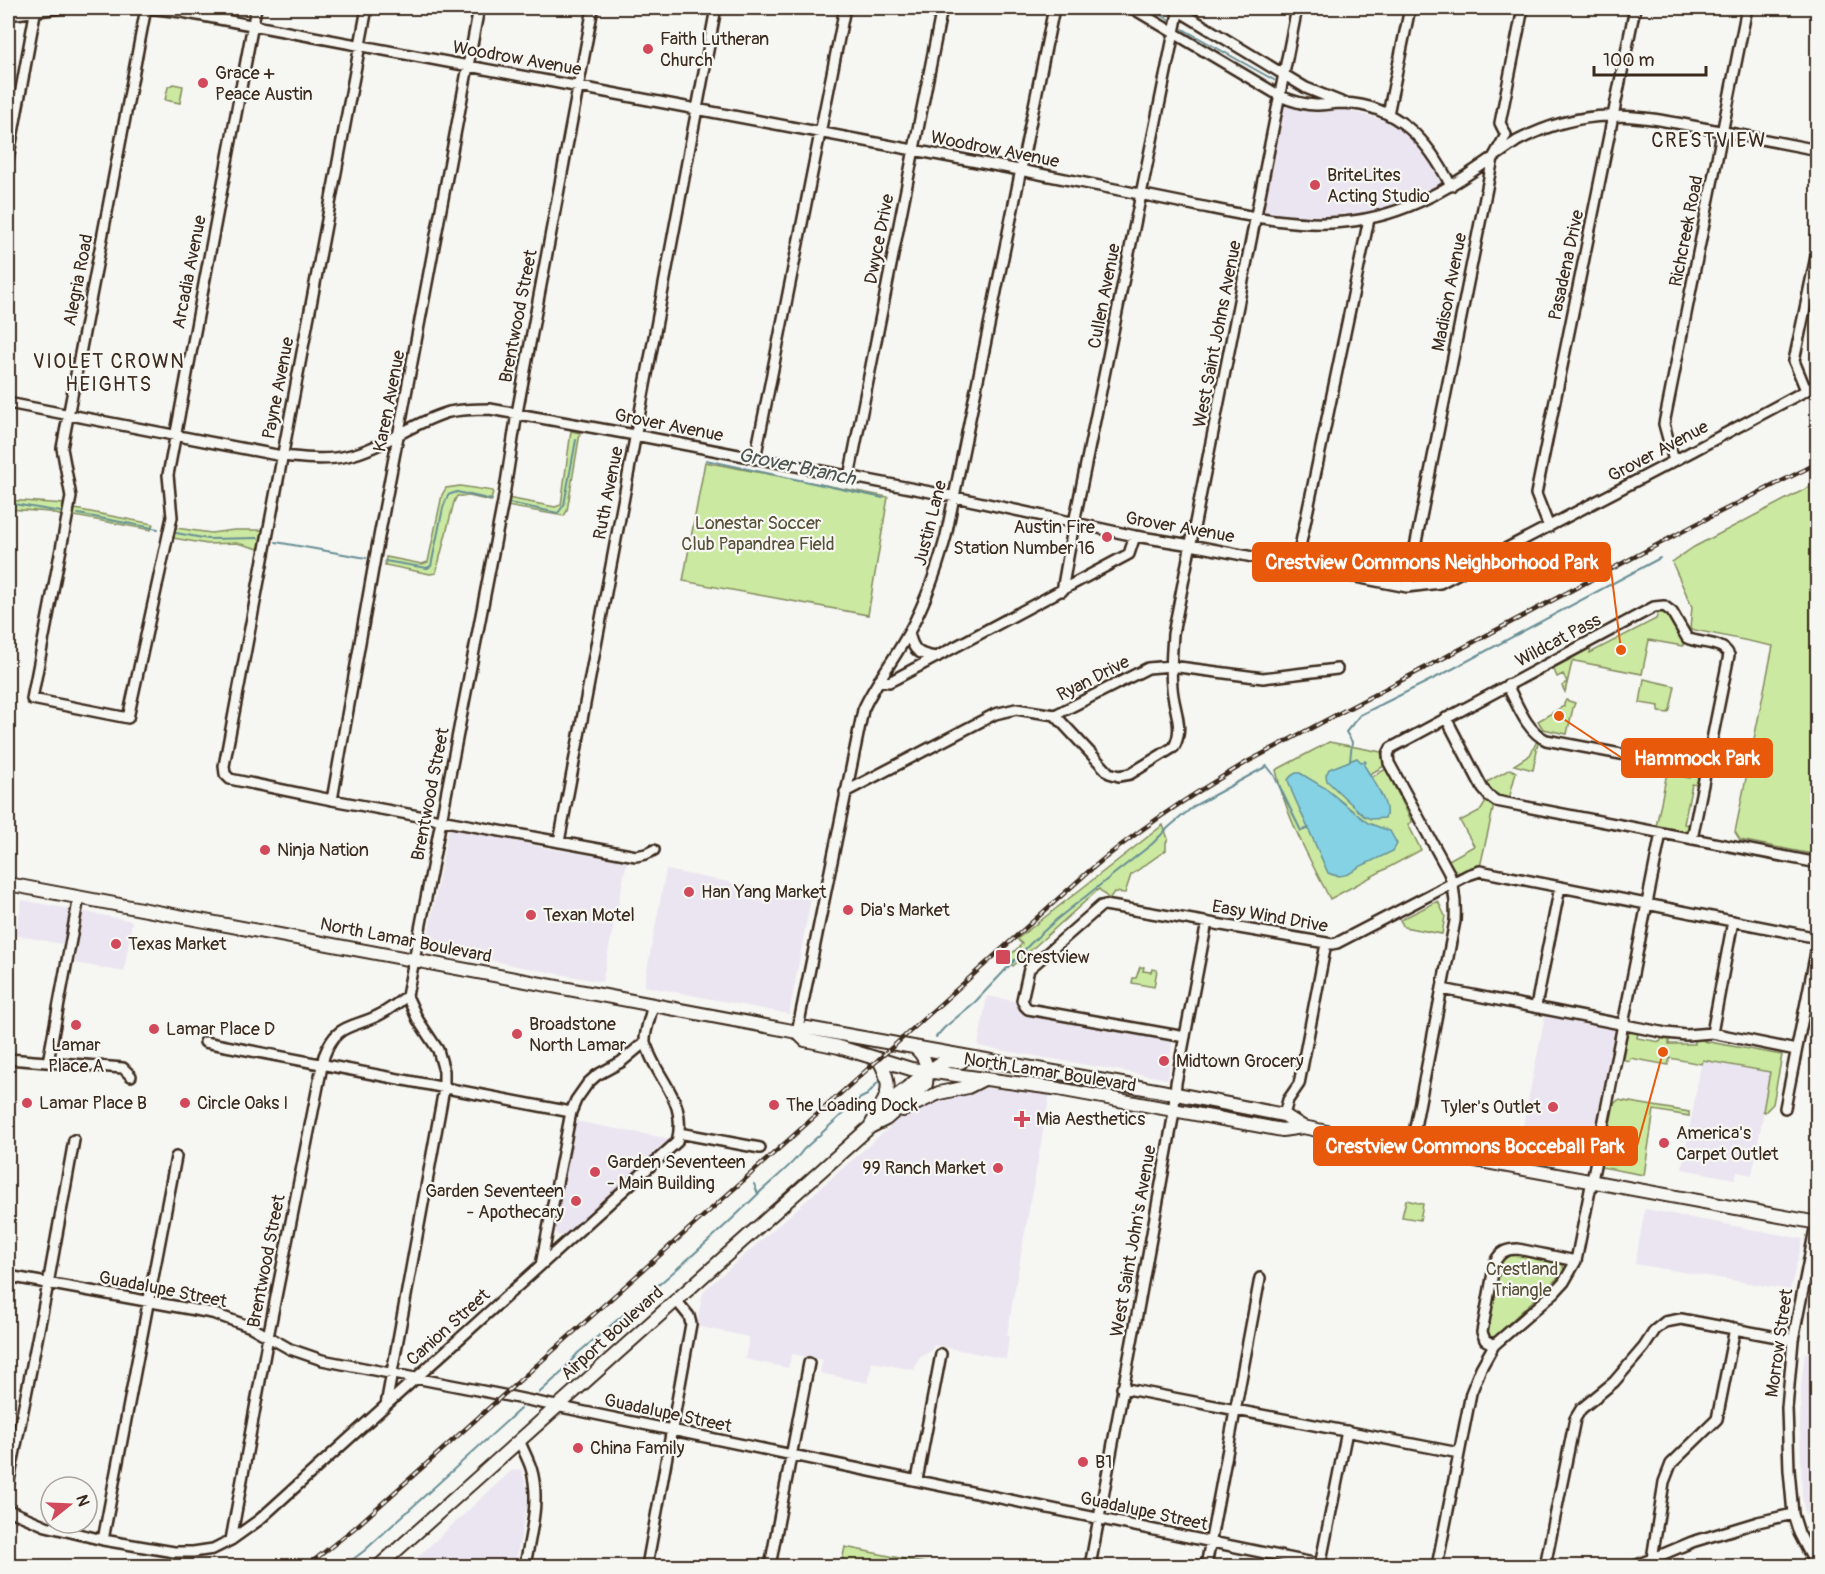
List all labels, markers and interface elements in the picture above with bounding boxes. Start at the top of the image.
place label: Faith Lutheran Church [660,28,769,72]
street label: Woodrow Avenue [451,36,583,81]
scale bar [1594,39,1706,77]
marker: Faith Lutheran Church [641,42,655,56]
text: 100 m [1603,49,1655,72]
place label: Grace + Peace Austin [215,62,313,106]
marker: Grace + Peace Austin [196,76,210,90]
street label: Woodrow Avenue [929,126,1061,173]
district label: CRESTVIEW [1651,128,1767,153]
place label: BriteLites Acting Studio [1327,164,1430,208]
street label: Richcreek Road [1664,174,1709,289]
marker: BriteLites Acting Studio [1308,178,1322,192]
street label: Dwyce Drive [859,192,900,286]
street label: Pasadena Drive [1544,208,1589,322]
street label: Arcadia Avenue [167,213,212,331]
street label: Madison Avenue [1427,231,1472,353]
street label: Alegria Road [58,232,99,328]
street label: West Saint Johns Avenue [1188,238,1247,430]
street label: Cullen Avenue [1083,241,1126,351]
street label: Brentwood Street [494,247,543,385]
street label: Payne Avenue [257,335,300,441]
street label: Karen Avenue [368,348,411,454]
district label: VIOLET CROWN HEIGHTS [33,349,185,397]
street label: Grover Avenue [613,404,725,447]
street label: Grover Avenue [1604,415,1712,487]
water label: Grover Branch [736,442,859,491]
street label: Ruth Avenue [588,444,629,542]
street label: Justin Lane [909,478,952,568]
street label: Grover Avenue [1124,507,1236,548]
park label: Lonestar Soccer Club Papandrea Field [681,512,835,556]
place label: Austin Fire Station Number 16 [953,516,1095,560]
marker: Austin Fire Station Number 16 [1100,530,1114,544]
callout: Crestview Commons Neighborhood Park [1253,543,1610,581]
text: Crestview Commons Neighborhood Park [1265,550,1599,575]
street label: Wildcat Pass [1512,608,1605,673]
street label: Ryan Drive [1053,650,1134,707]
street label: Brentwood Street [406,725,455,863]
callout: Hammock Park [1622,739,1772,777]
text: Hammock Park [1634,746,1761,771]
place label: Ninja Nation [277,839,369,862]
marker: Ninja Nation [258,843,272,857]
place label: Han Yang Market [701,881,827,904]
marker: Han Yang Market [682,885,696,899]
street label: Easy Wind Drive [1210,895,1330,938]
place label: Dia's Market [860,899,951,922]
marker: Dia's Market [841,903,855,917]
place label: Texan Motel [543,904,635,927]
marker: Texan Motel [524,908,538,922]
street label: North Lamar Boulevard [318,913,494,968]
place label: Texas Market [128,933,227,956]
marker: Texas Market [109,937,123,951]
place label: Crestview [1016,946,1090,969]
marker: Crestview [994,948,1012,966]
place label: Broadstone North Lamar [529,1013,627,1057]
marker: Lamar Place A [69,1018,83,1032]
place label: Lamar Place D [166,1018,275,1041]
marker: Lamar Place D [147,1022,161,1036]
marker: Broadstone North Lamar [510,1027,524,1041]
place label: Lamar Place A [48,1034,104,1078]
street label: North Lamar Boulevard [962,1047,1138,1098]
place label: Midtown Grocery [1176,1050,1304,1073]
marker: Midtown Grocery [1157,1054,1171,1068]
place label: Lamar Place B [39,1092,147,1115]
place label: Circle Oaks I [197,1092,288,1115]
place label: The Loading Dock [786,1094,918,1117]
marker: Lamar Place B [20,1096,34,1110]
marker: Circle Oaks I [178,1096,192,1110]
place label: Tyler's Outlet [1441,1096,1542,1119]
marker: The Loading Dock [767,1098,781,1112]
marker: Tyler's Outlet [1546,1100,1560,1114]
place label: Mia Aesthetics [1036,1108,1145,1131]
marker: Mia Aesthetics [1013,1110,1031,1128]
place label: America's Carpet Outlet [1676,1122,1779,1166]
callout: Crestview Commons Bocceball Park [1314,1127,1637,1165]
text: Crestview Commons Bocceball Park [1325,1134,1625,1159]
marker: America's Carpet Outlet [1657,1136,1671,1150]
street label: West Saint John's Avenue [1105,1143,1162,1339]
place label: Garden Seventeen - Main Building [607,1151,746,1195]
place label: 99 Ranch Market [862,1157,987,1180]
marker: 99 Ranch Market [991,1161,1005,1175]
marker: Garden Seventeen - Main Building [588,1165,602,1179]
place label: Garden Seventeen - Apothecary [425,1180,564,1224]
street label: Brentwood Street [242,1192,291,1330]
marker: Garden Seventeen - Apothecary [569,1194,583,1208]
park label: Crestland Triangle [1486,1258,1558,1302]
street label: Guadalupe Street [97,1266,230,1313]
street label: Airport Boulevard [556,1281,669,1386]
street label: Canion Street [402,1283,495,1371]
street label: Morrow Street [1760,1287,1799,1399]
street label: Guadalupe Street [602,1389,735,1438]
place label: China Family [590,1437,685,1460]
marker: China Family [571,1441,585,1455]
place label: B1 [1095,1451,1112,1474]
marker: B1 [1076,1455,1090,1469]
north arrow [39,1475,99,1535]
street label: Guadalupe Street [1078,1487,1211,1536]
text: N [71,1492,94,1509]

